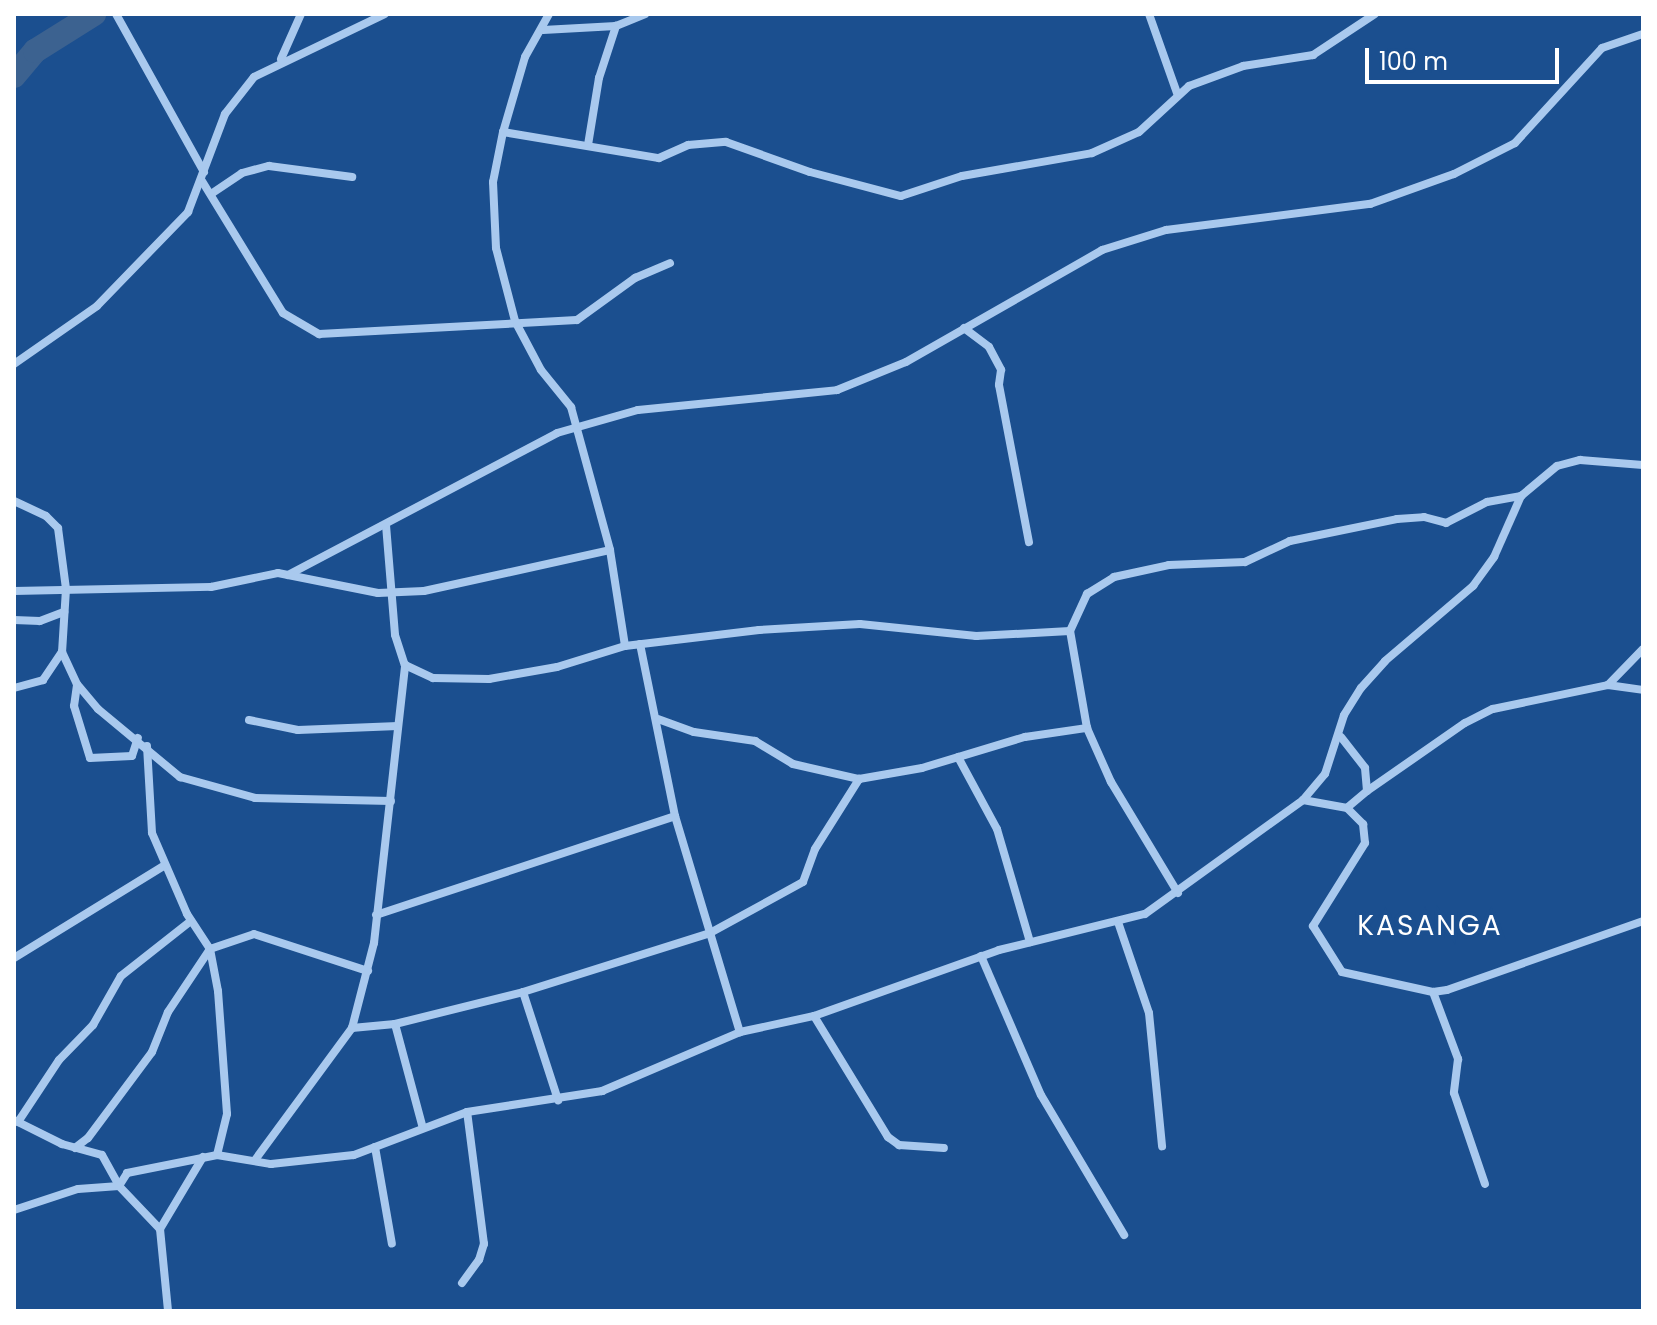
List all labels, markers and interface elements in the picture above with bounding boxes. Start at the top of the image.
scale bar [1369,32,1563,82]
text: 100 m [1379,45,1448,78]
district label: KASANGA [1357,909,1503,943]

